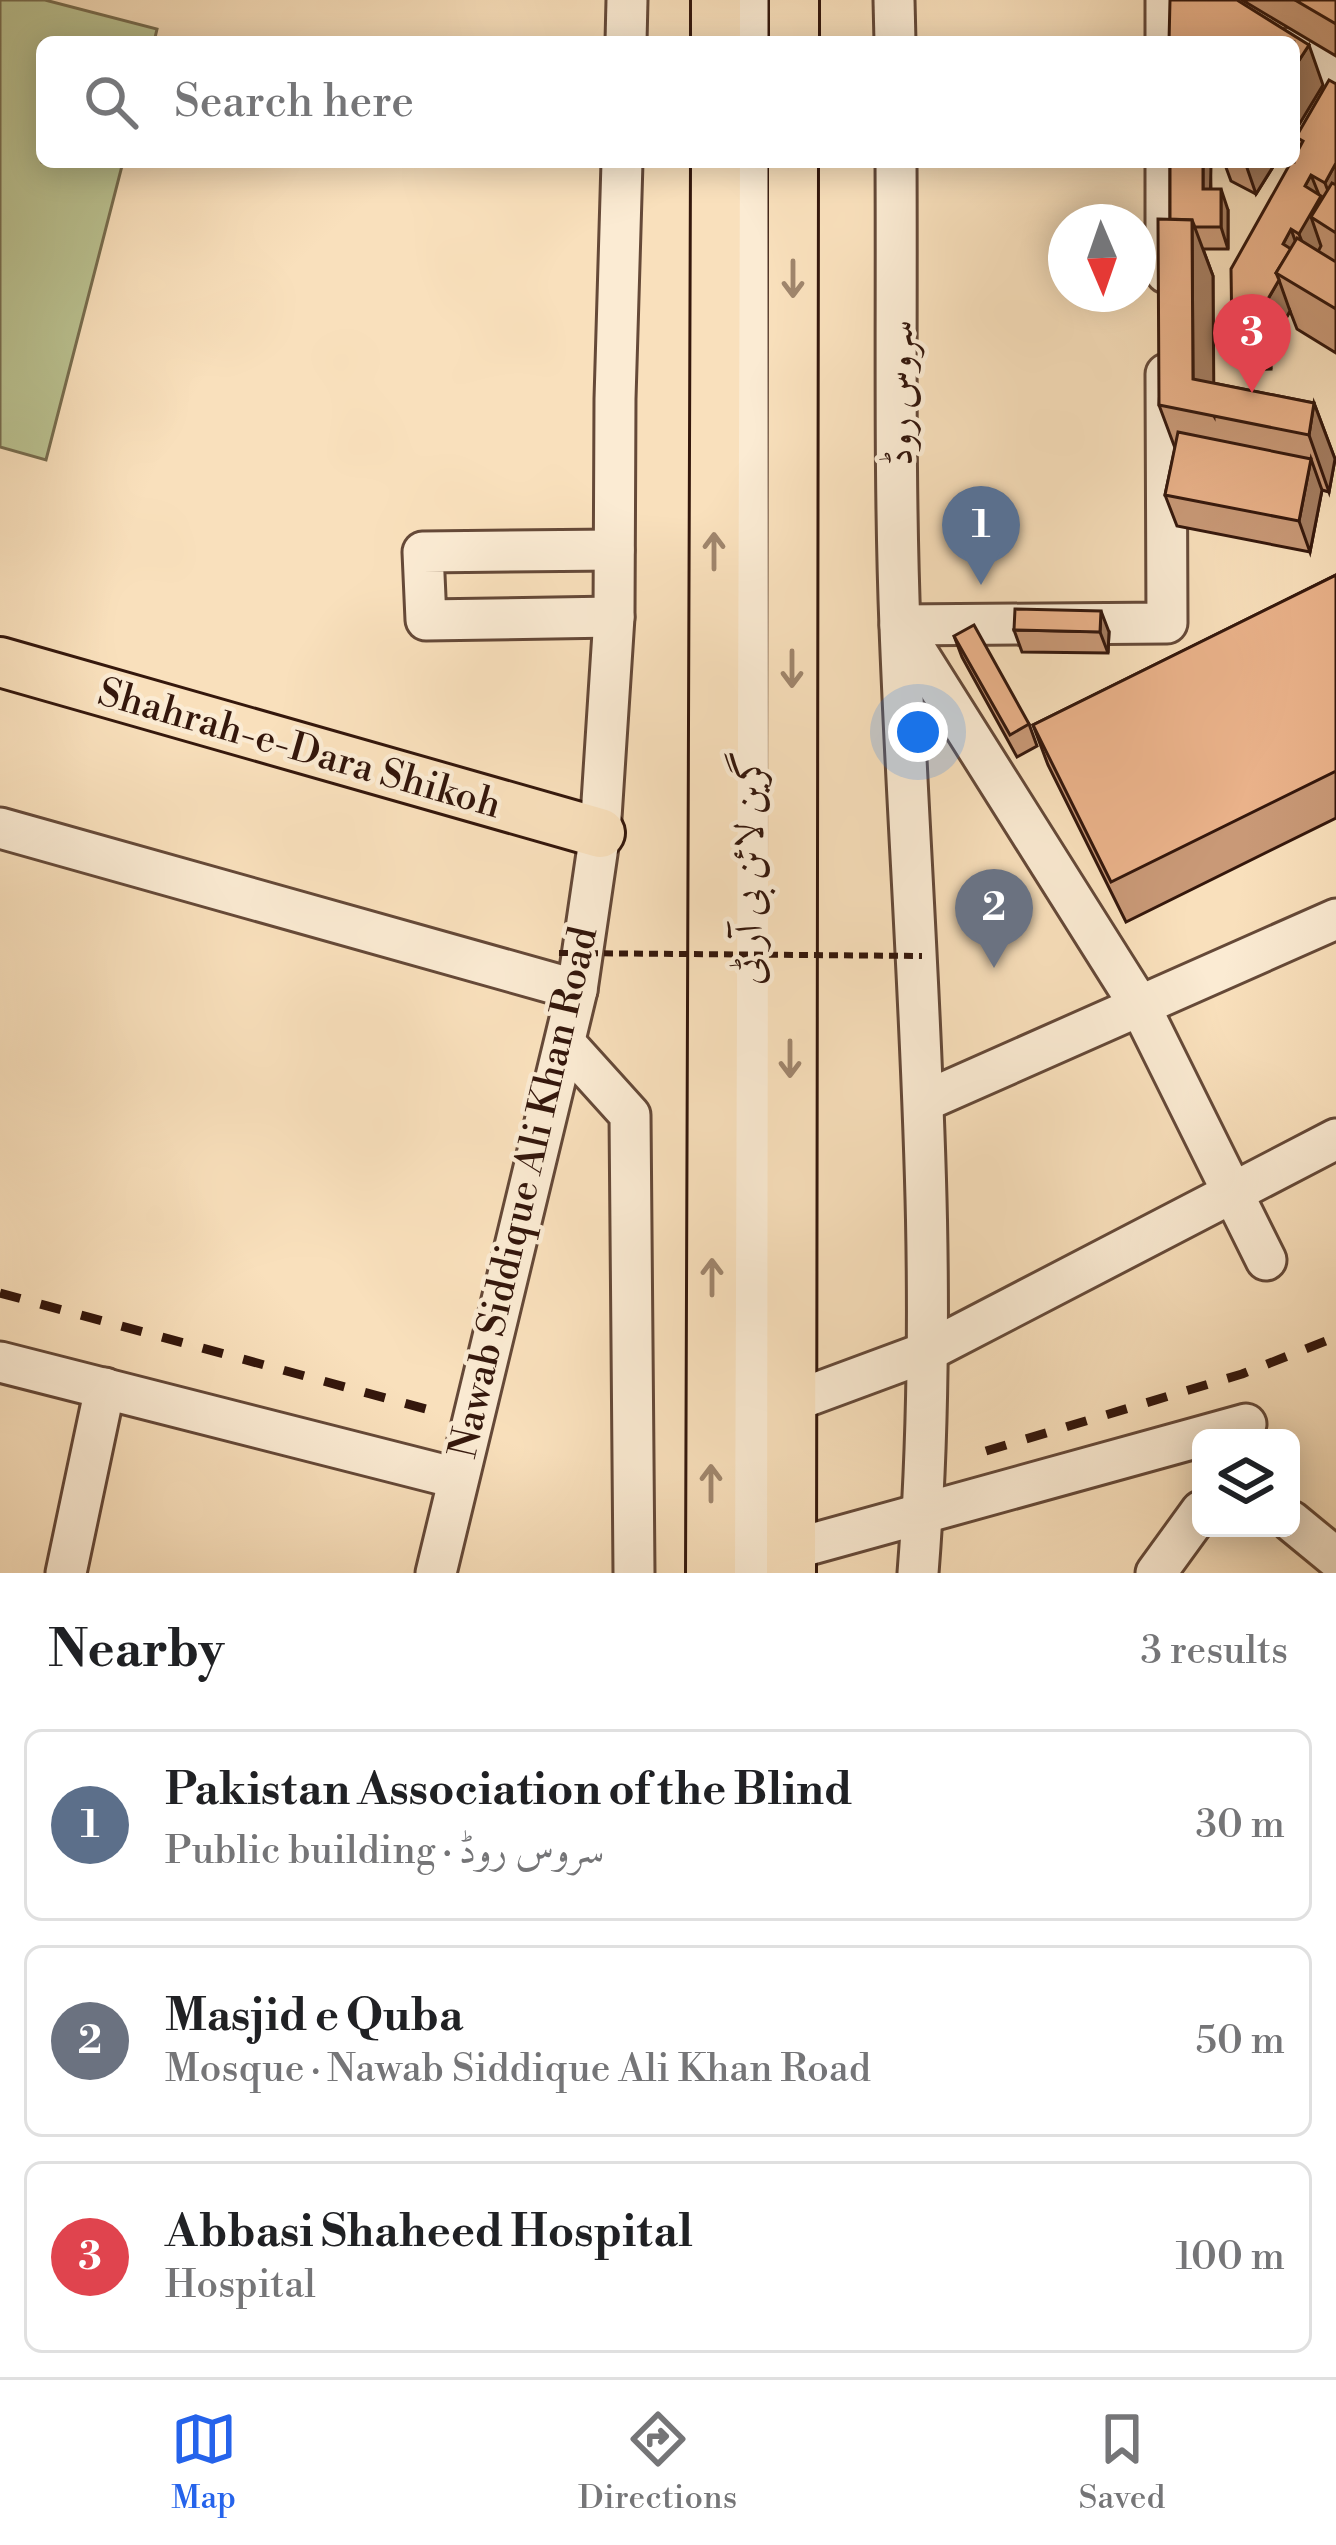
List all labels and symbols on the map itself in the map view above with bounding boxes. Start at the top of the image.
north arrow [1048,204,1156,312]
one-way arrow [782,259,804,298]
pin: 3 [1213,294,1291,393]
street label: سروس روڈ [876,320,925,466]
pin: 1 [942,486,1020,585]
one-way arrow [703,532,725,571]
one-way arrow [781,649,803,688]
street label: Shahrah-e-Dara Shikoh [92,668,506,830]
your location [888,702,948,762]
street label: گرین لائن بی آر ٹی [724,751,776,985]
pin: 2 [955,869,1033,968]
street label: Nawab Siddique Ali Khan Road [439,922,609,1463]
one-way arrow [779,1039,802,1078]
one-way arrow [701,1258,723,1297]
one-way arrow [700,1464,722,1503]

